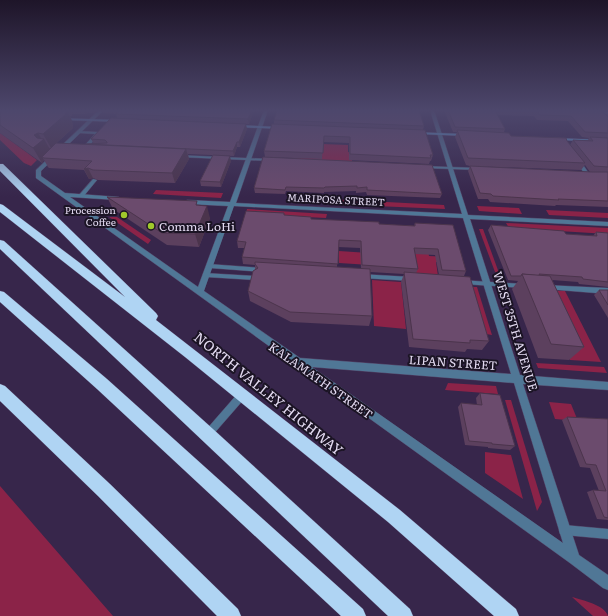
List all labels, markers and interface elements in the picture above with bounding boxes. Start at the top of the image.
street label: MARIPOSA STREET [287,189,385,209]
place label: Procession Coffee [65,202,116,229]
marker: Procession Coffee [119,210,129,220]
place label: Comma LoHi [159,217,235,235]
marker: Comma LoHi [146,221,156,231]
street label: WEST 35TH AVENUE [489,269,543,393]
street label: NORTH VALLEY HIGHWAY [190,327,348,459]
street label: KALAMATH STREET [265,337,377,423]
street label: LIPAN STREET [408,350,498,374]

